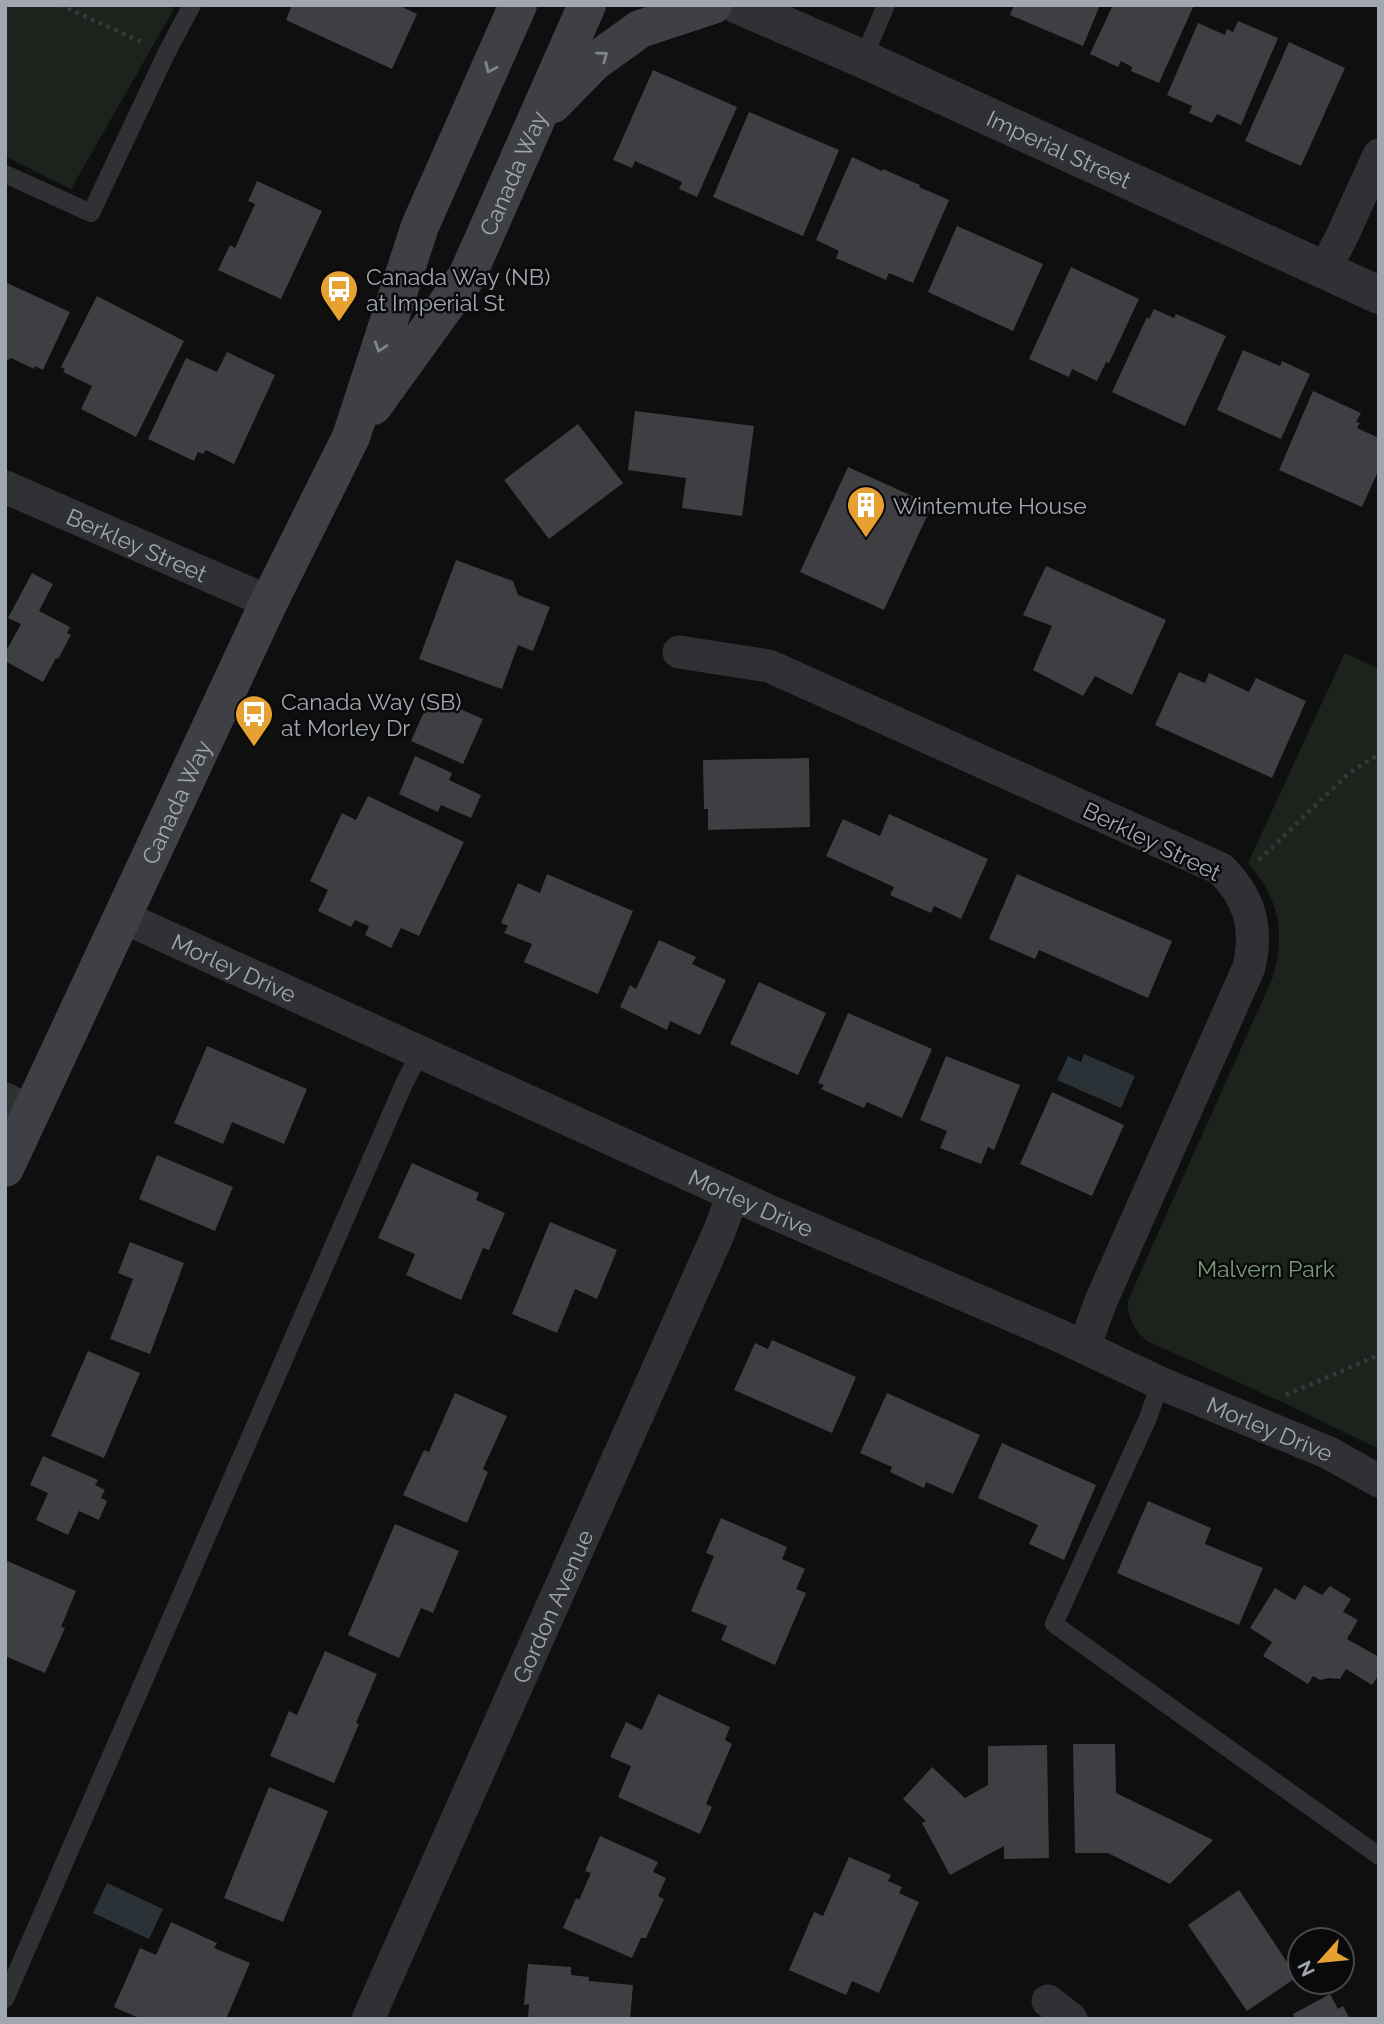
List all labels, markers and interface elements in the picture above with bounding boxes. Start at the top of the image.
one-way arrow [595,52,608,64]
one-way arrow [484,60,498,73]
street label: Imperial Street [983,104,1136,194]
street label: Canada Way [473,106,552,240]
place label: Canada Way (NB) at Imperial St [366,263,550,316]
bus stop icon: Canada Way (NB) at Imperial St [318,268,360,323]
one-way arrow [374,341,388,353]
building icon: Wintemute House [845,484,887,539]
place label: Wintemute House [893,492,1087,519]
street label: Berkley Street [63,502,211,587]
place label: Canada Way (SB) at Morley Dr [281,688,462,741]
bus stop icon: Canada Way (SB) at Morley Dr [233,693,275,748]
street label: Canada Way [135,736,216,868]
street label: Berkley Street [1079,796,1226,886]
street label: Morley Drive [168,928,301,1008]
street label: Morley Drive [685,1163,818,1242]
park label: Malvern Park [1197,1255,1335,1282]
street label: Morley Drive [1203,1390,1337,1467]
street label: Gordon Avenue [506,1525,598,1687]
north arrow [1286,1926,1356,1996]
text: N [1293,1957,1319,1980]

